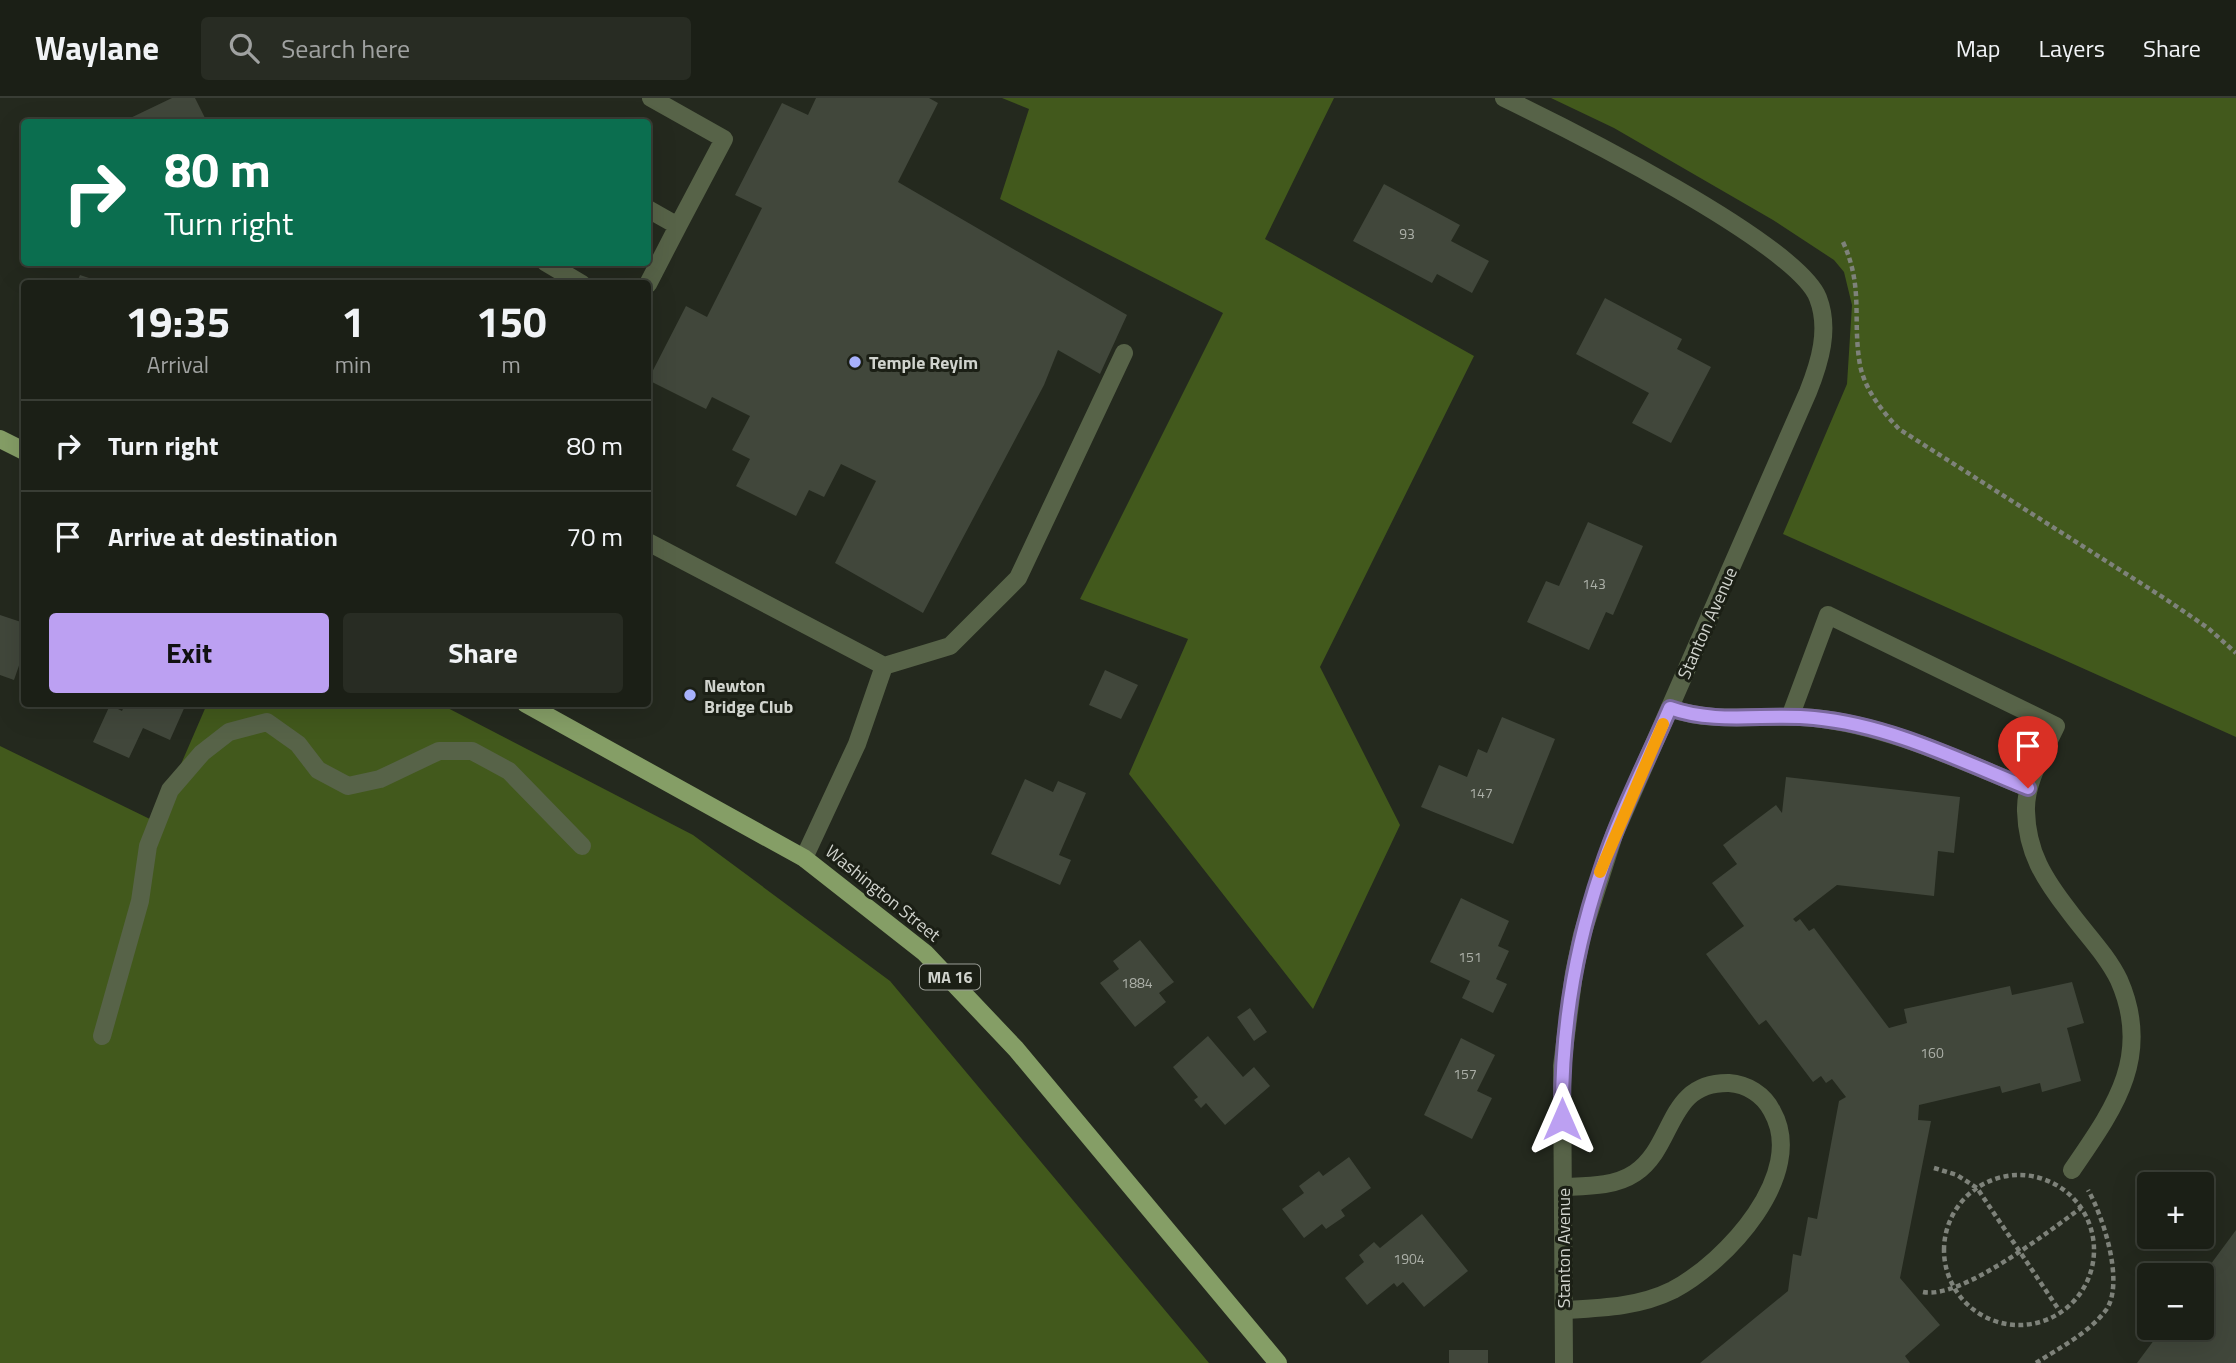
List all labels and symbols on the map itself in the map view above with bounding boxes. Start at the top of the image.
house number: 93 [1399,223,1415,244]
place label: Temple Reyim [869,349,978,376]
marker: Temple Reyim [847,354,863,370]
street label: Stanton Avenue [1670,563,1744,683]
house number: 143 [1582,573,1606,594]
place label: Newton Bridge Club [704,672,794,720]
marker: Newton Bridge Club [682,687,698,703]
pin [1998,716,2058,788]
house number: 147 [1469,782,1493,803]
street label: Washington Street [820,838,947,948]
house number: 151 [1458,946,1482,967]
road number: MA 16 [920,964,980,990]
house number: 1884 [1121,972,1153,993]
house number: 160 [1920,1042,1944,1063]
house number: 157 [1453,1063,1477,1084]
position arrow [1525,1082,1599,1156]
street label: Stanton Avenue [1550,1188,1577,1308]
house number: 1904 [1393,1248,1425,1269]

